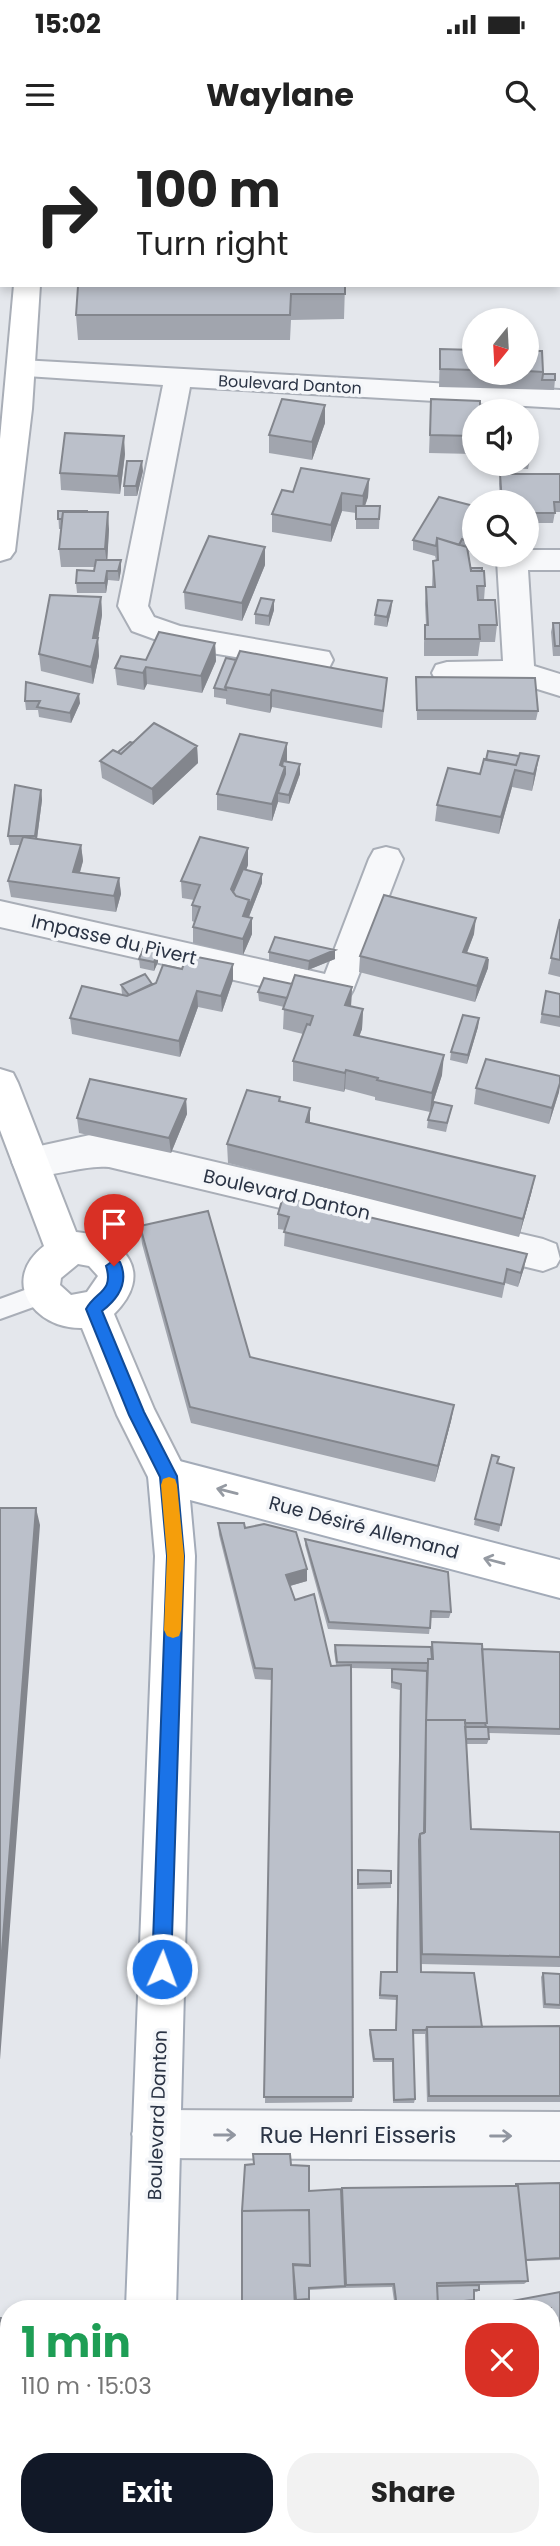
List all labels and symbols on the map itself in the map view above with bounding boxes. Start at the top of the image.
north arrow [462,308,539,385]
street label: Boulevard Danton [218,369,362,400]
street label: Impasse du Pivert [29,907,199,972]
street label: Boulevard Danton [201,1162,373,1227]
pin [84,1194,144,1266]
one-way arrow [216,1484,238,1497]
street label: Rue Désiré Allemand [266,1489,462,1566]
one-way arrow [483,1554,506,1567]
position arrow [125,1932,199,2006]
street label: Boulevard Danton [141,2029,174,2201]
street label: Rue Henri Eisseris [260,2119,456,2151]
one-way arrow [213,2128,236,2142]
one-way arrow [489,2129,512,2143]

